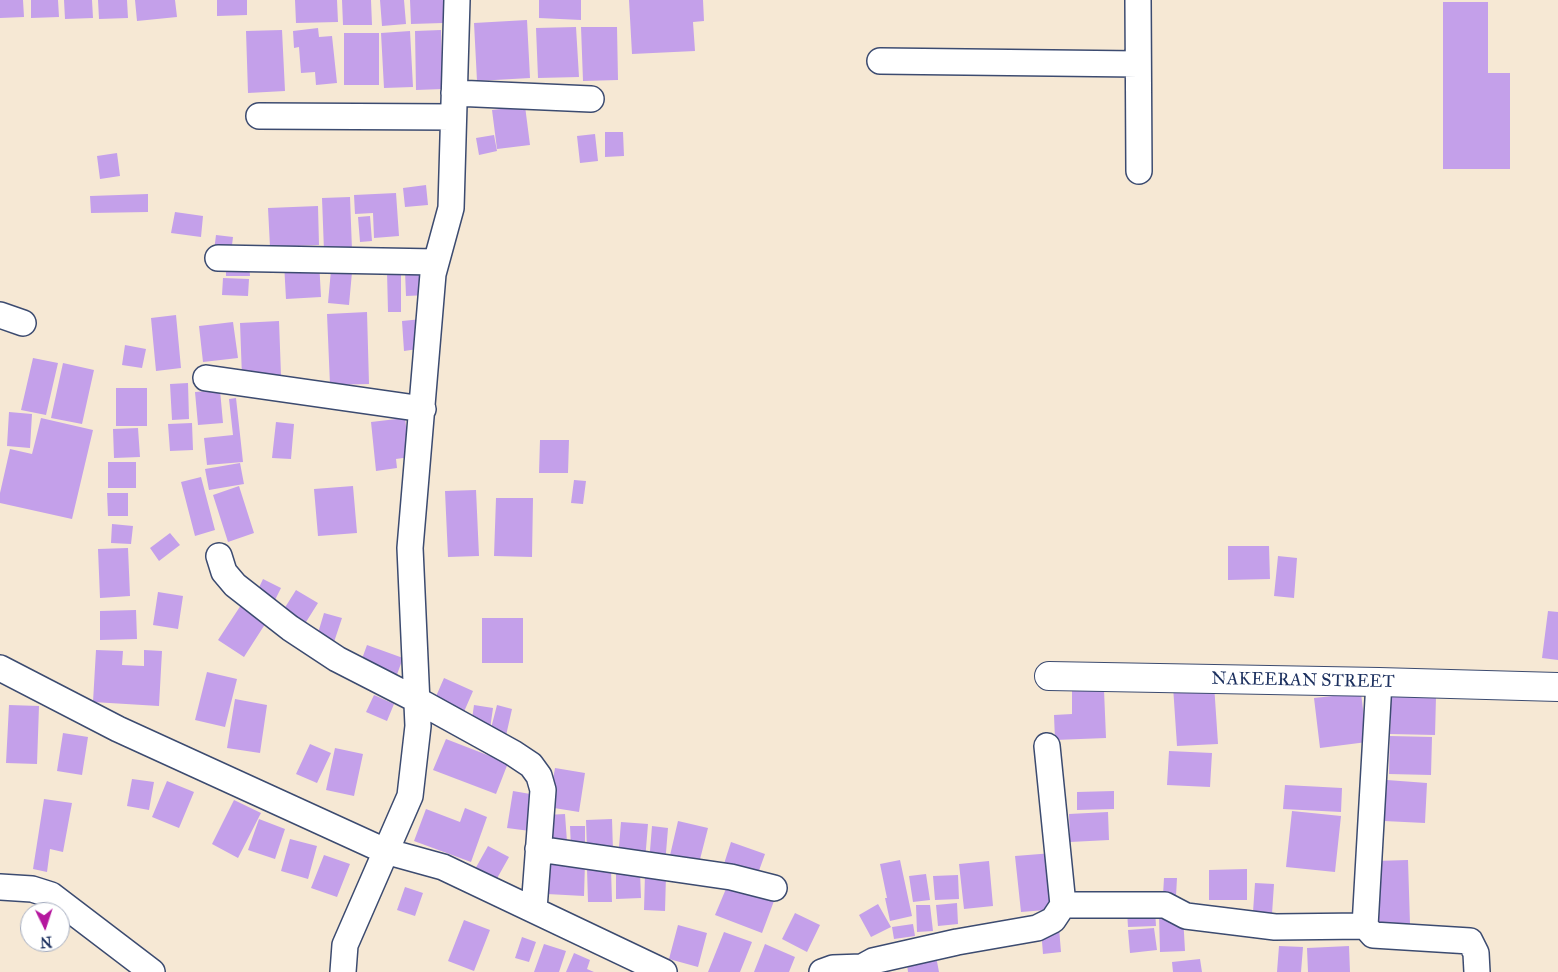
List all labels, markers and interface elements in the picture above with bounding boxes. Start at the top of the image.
street label: NAKEERAN STREET [1211,669,1395,693]
north arrow [20,902,70,952]
text: N [39,933,53,950]

